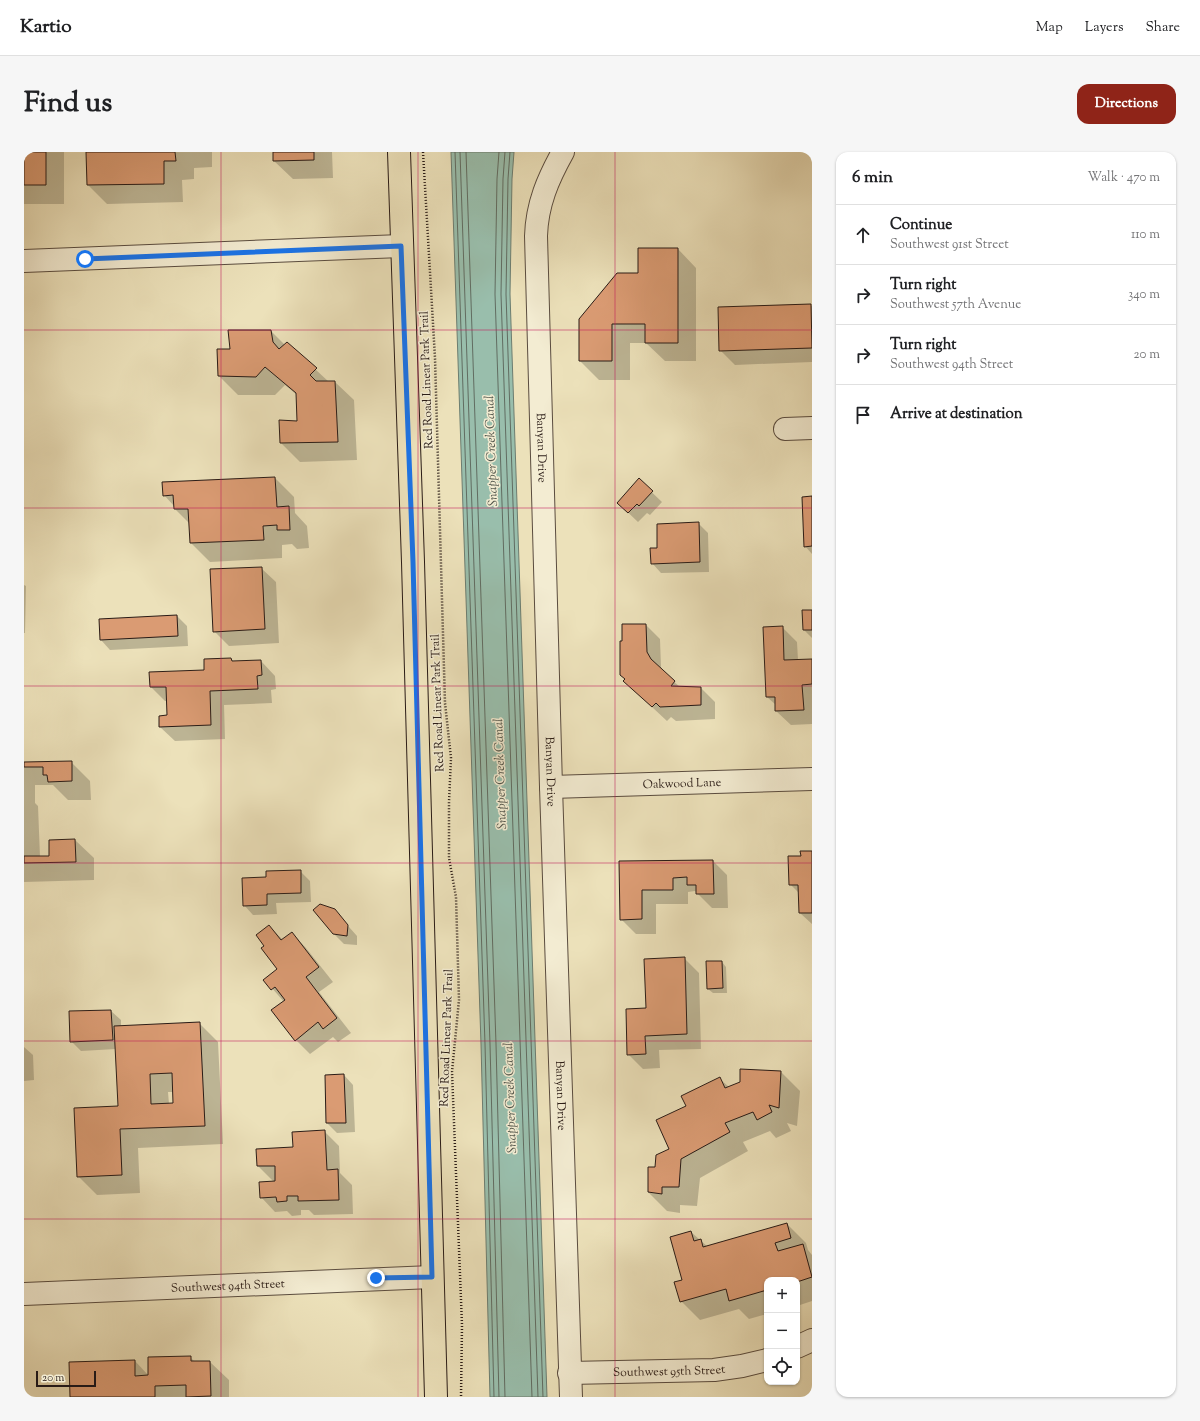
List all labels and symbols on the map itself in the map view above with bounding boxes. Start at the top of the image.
route start [76,250,94,268]
street label: Red Road Linear Park Trail [416,310,438,449]
water label: Snapper Creek Canal [481,395,503,507]
street label: Banyan Drive [531,413,551,483]
street label: Red Road Linear Park Trail [427,633,449,772]
water label: Snapper Creek Canal [490,718,512,830]
street label: Banyan Drive [540,736,560,807]
street label: Oakwood Lane [642,774,722,794]
street label: Red Road Linear Park Trail [436,968,458,1107]
water label: Snapper Creek Canal [500,1042,522,1154]
street label: Banyan Drive [550,1060,570,1131]
route end [367,1269,385,1287]
street label: Southwest 94th Street [171,1275,285,1298]
street label: Southwest 95th Street [613,1361,726,1382]
scale bar [36,1369,96,1388]

